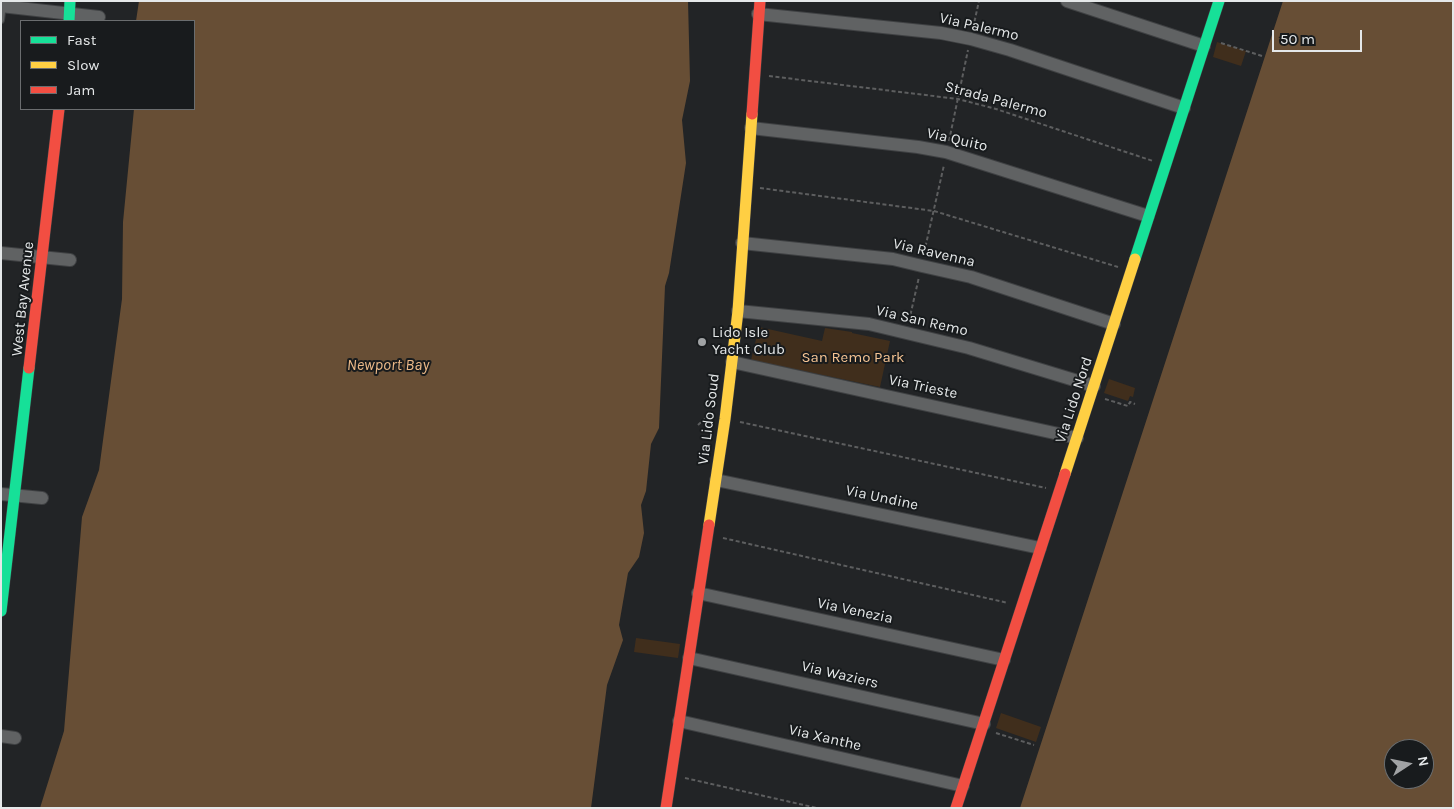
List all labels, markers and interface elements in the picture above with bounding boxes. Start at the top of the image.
street label: Via Palermo [938,9,1020,45]
legend [20,20,195,110]
scale bar [1274,20,1364,52]
text: 50 m [1280,30,1315,48]
text: Fast [67,31,96,49]
text: Slow [67,56,99,74]
street label: Strada Palermo [943,78,1049,122]
text: Jam [67,81,95,99]
street label: Via Quito [925,124,989,156]
street label: Via Ravenna [891,235,977,271]
street label: West Bay Avenue [8,241,38,357]
street label: Via San Remo [874,302,970,340]
place label: Lido Isle Yacht Club [712,324,785,359]
marker: Lido Isle Yacht Club [696,336,708,348]
park label: San Remo Park [801,349,905,367]
water label: Newport Bay [347,355,429,375]
street label: Via Lido Nord [1052,355,1096,445]
street label: Via Trieste [887,371,959,403]
street label: Via Lido Soud [694,372,724,466]
street label: Via Undine [844,482,920,514]
street label: Via Venezia [815,594,895,628]
street label: Via Waziers [800,657,880,693]
street label: Via Xanthe [787,721,863,755]
north arrow [1384,739,1434,789]
text: N [1414,755,1433,768]

